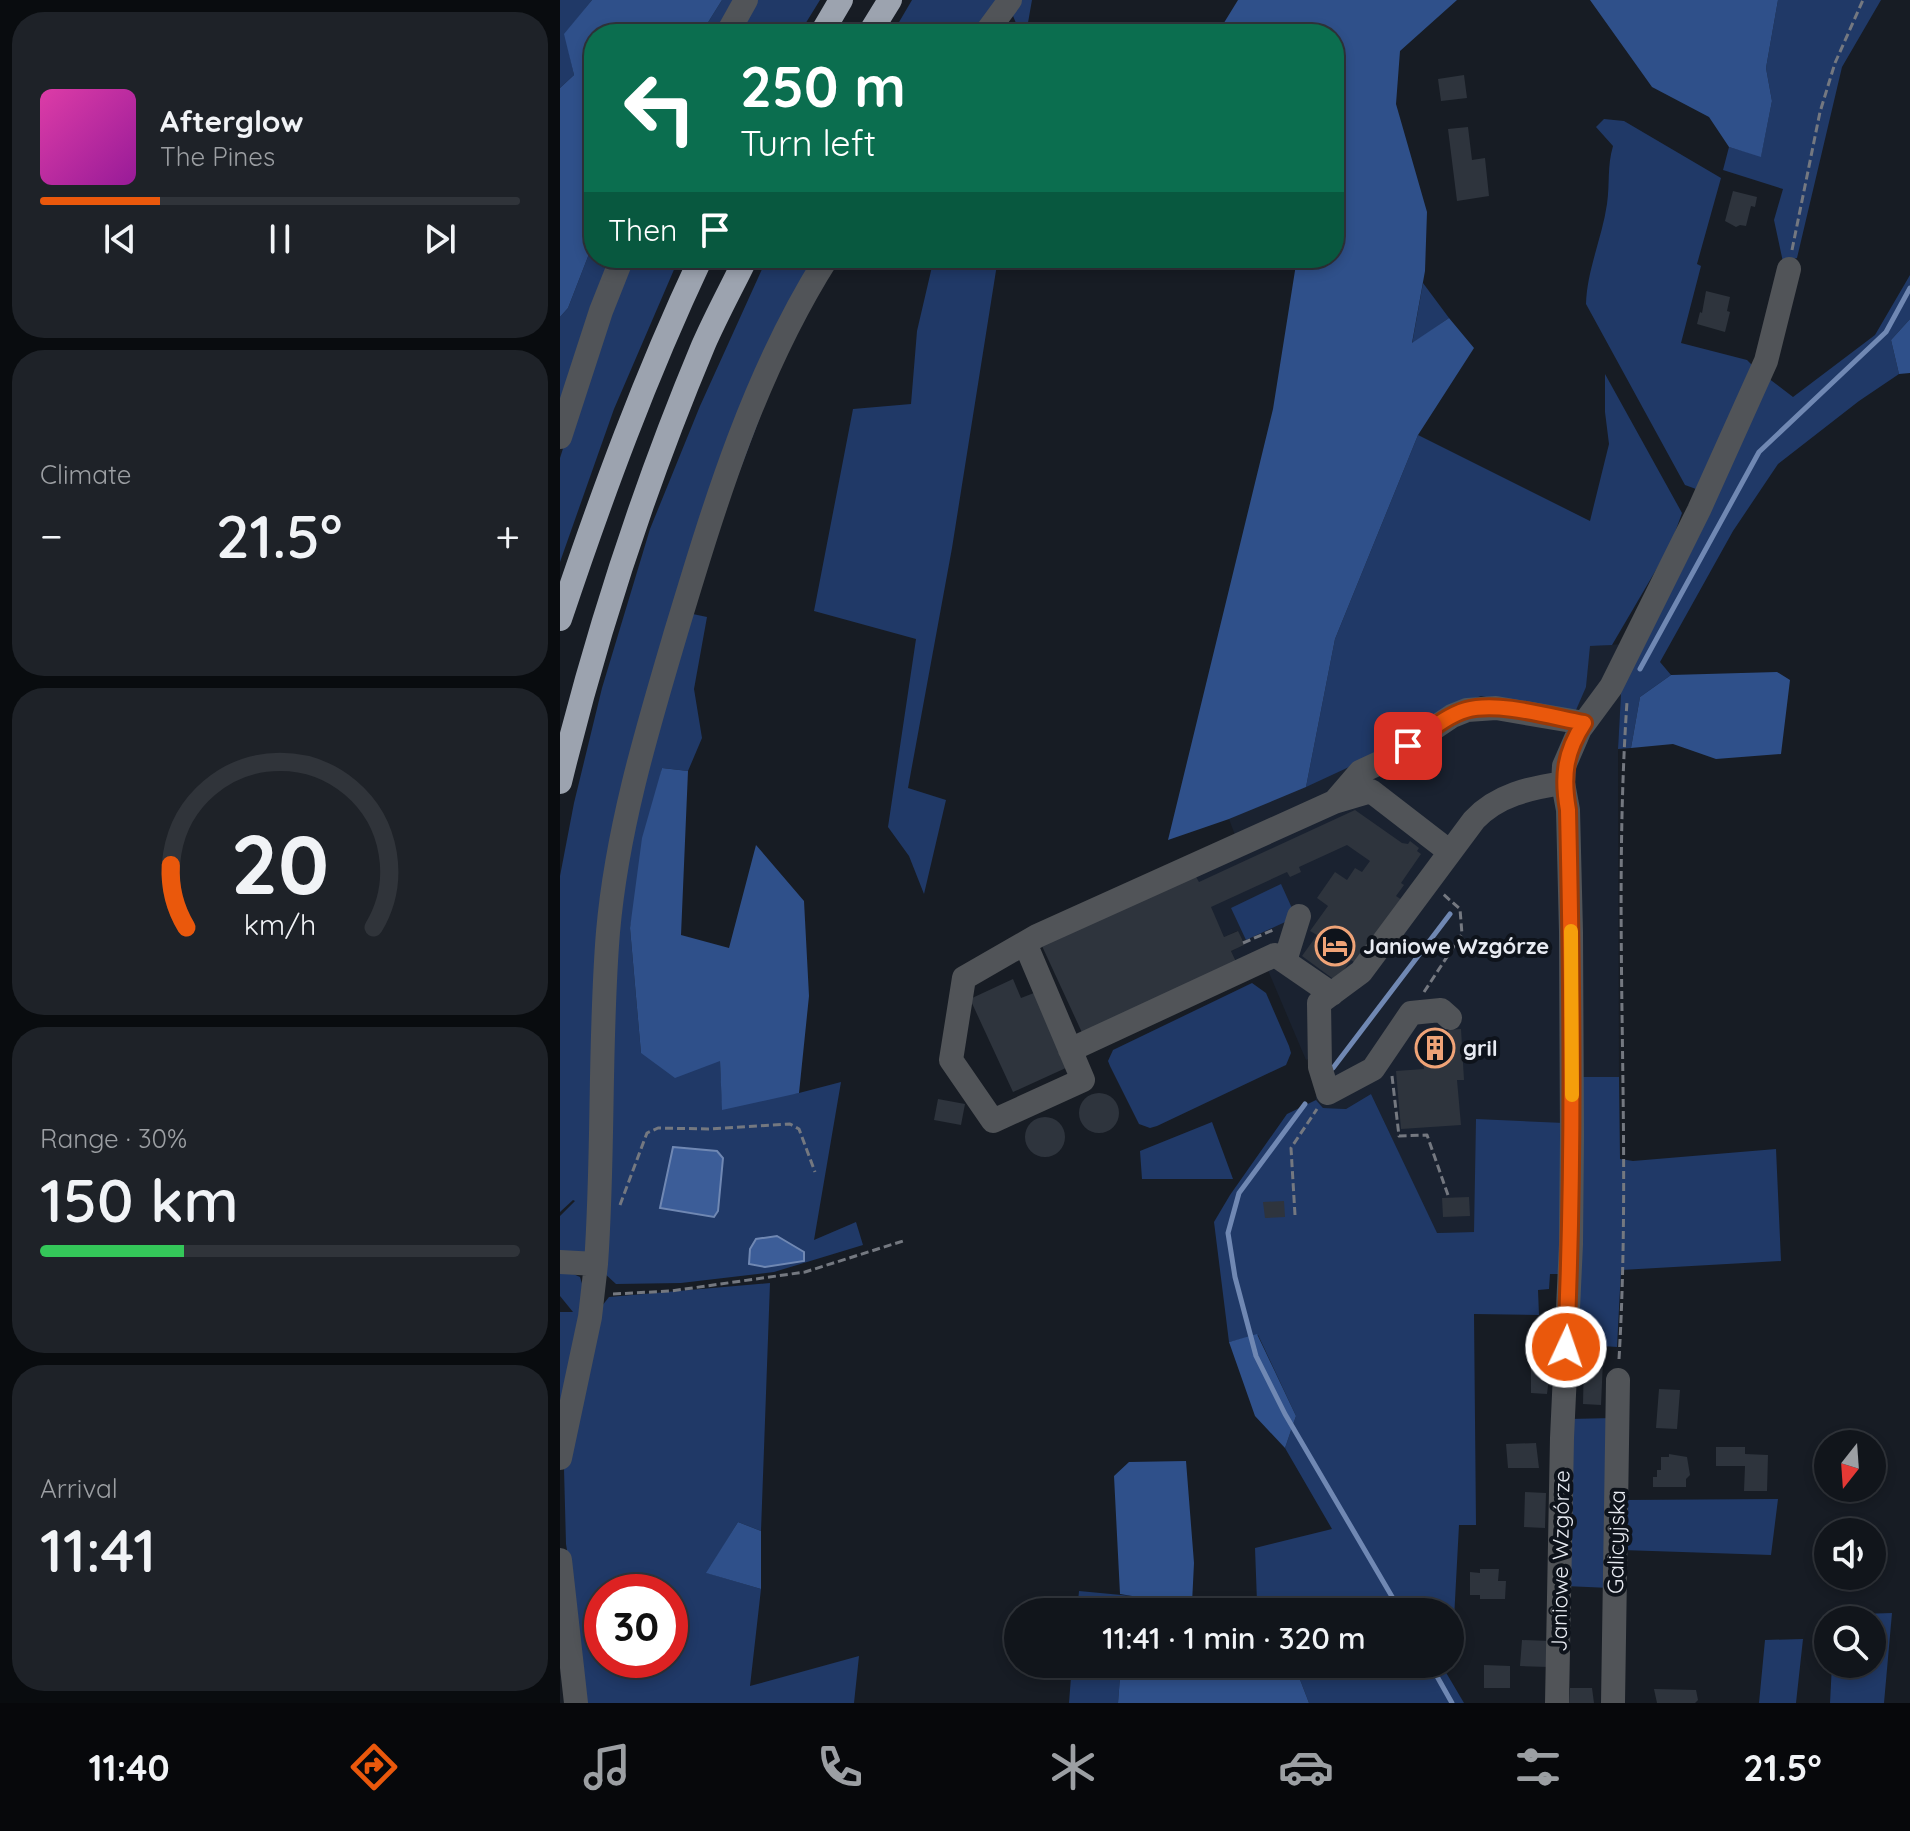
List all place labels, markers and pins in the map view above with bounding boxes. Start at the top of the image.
pin [1374,712,1442,780]
hotel icon: Janiowe Wzgórze [1314,925,1356,967]
place label: Janiowe Wzgórze [1363,932,1549,960]
building icon: gril [1414,1027,1456,1069]
place label: gril [1463,1034,1498,1062]

